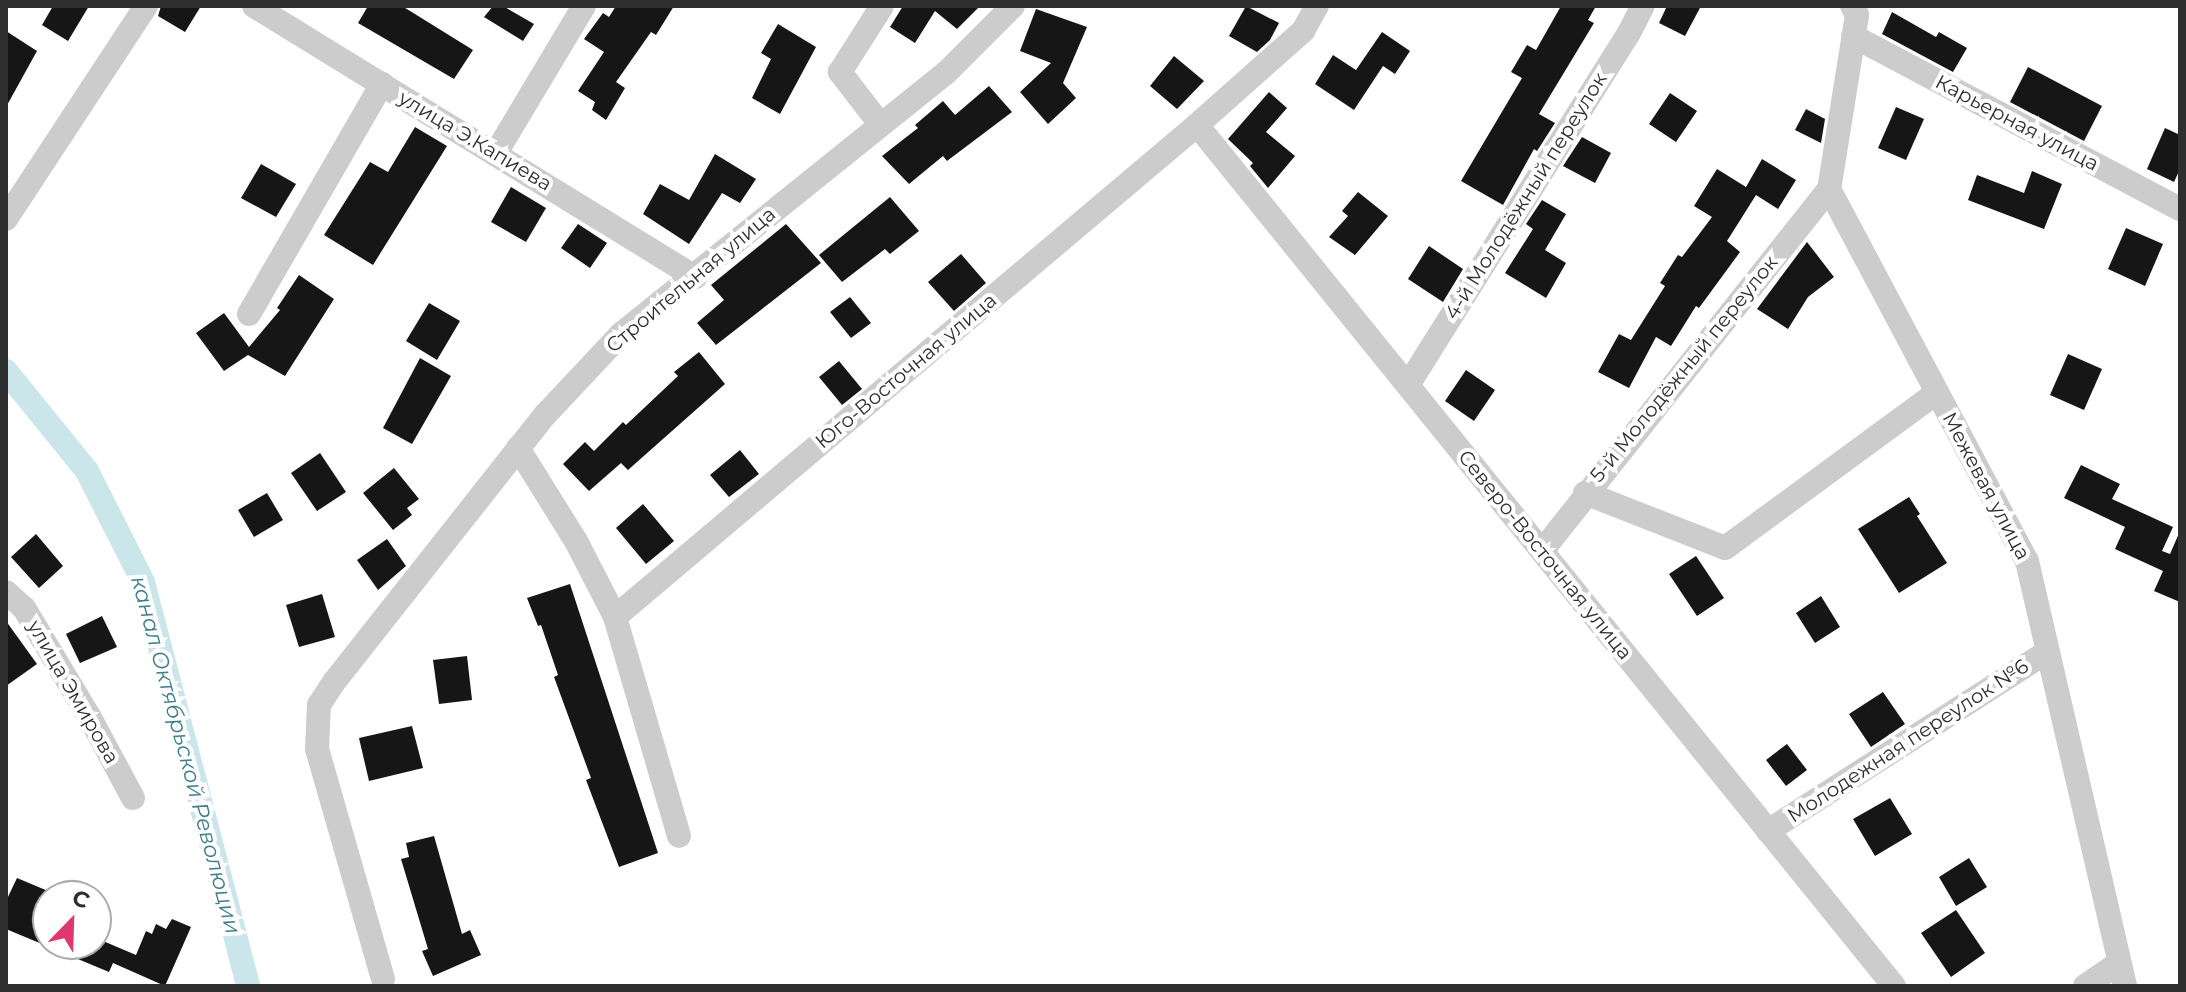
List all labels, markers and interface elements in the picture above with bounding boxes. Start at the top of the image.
street label: 4-й Молодёжный переулок [1440,68,1612,324]
street label: Карьерная улица [1931,70,2103,176]
street label: улица Э.Капиева [394,86,556,196]
street label: Строительная улица [601,202,781,358]
street label: 5-й Молодёжный переулок [1585,251,1783,487]
street label: Юго-Восточная улица [811,288,1001,454]
street label: Межевая улица [1937,408,2035,564]
street label: Северо-Восточная улица [1453,445,1637,665]
water label: канал Октябрьской Революции [125,573,247,937]
street label: улица Эмирова [22,616,124,768]
street label: Молодежная переулок №6 [1783,654,2033,828]
north arrow [32,880,112,960]
text: С [68,884,93,915]

